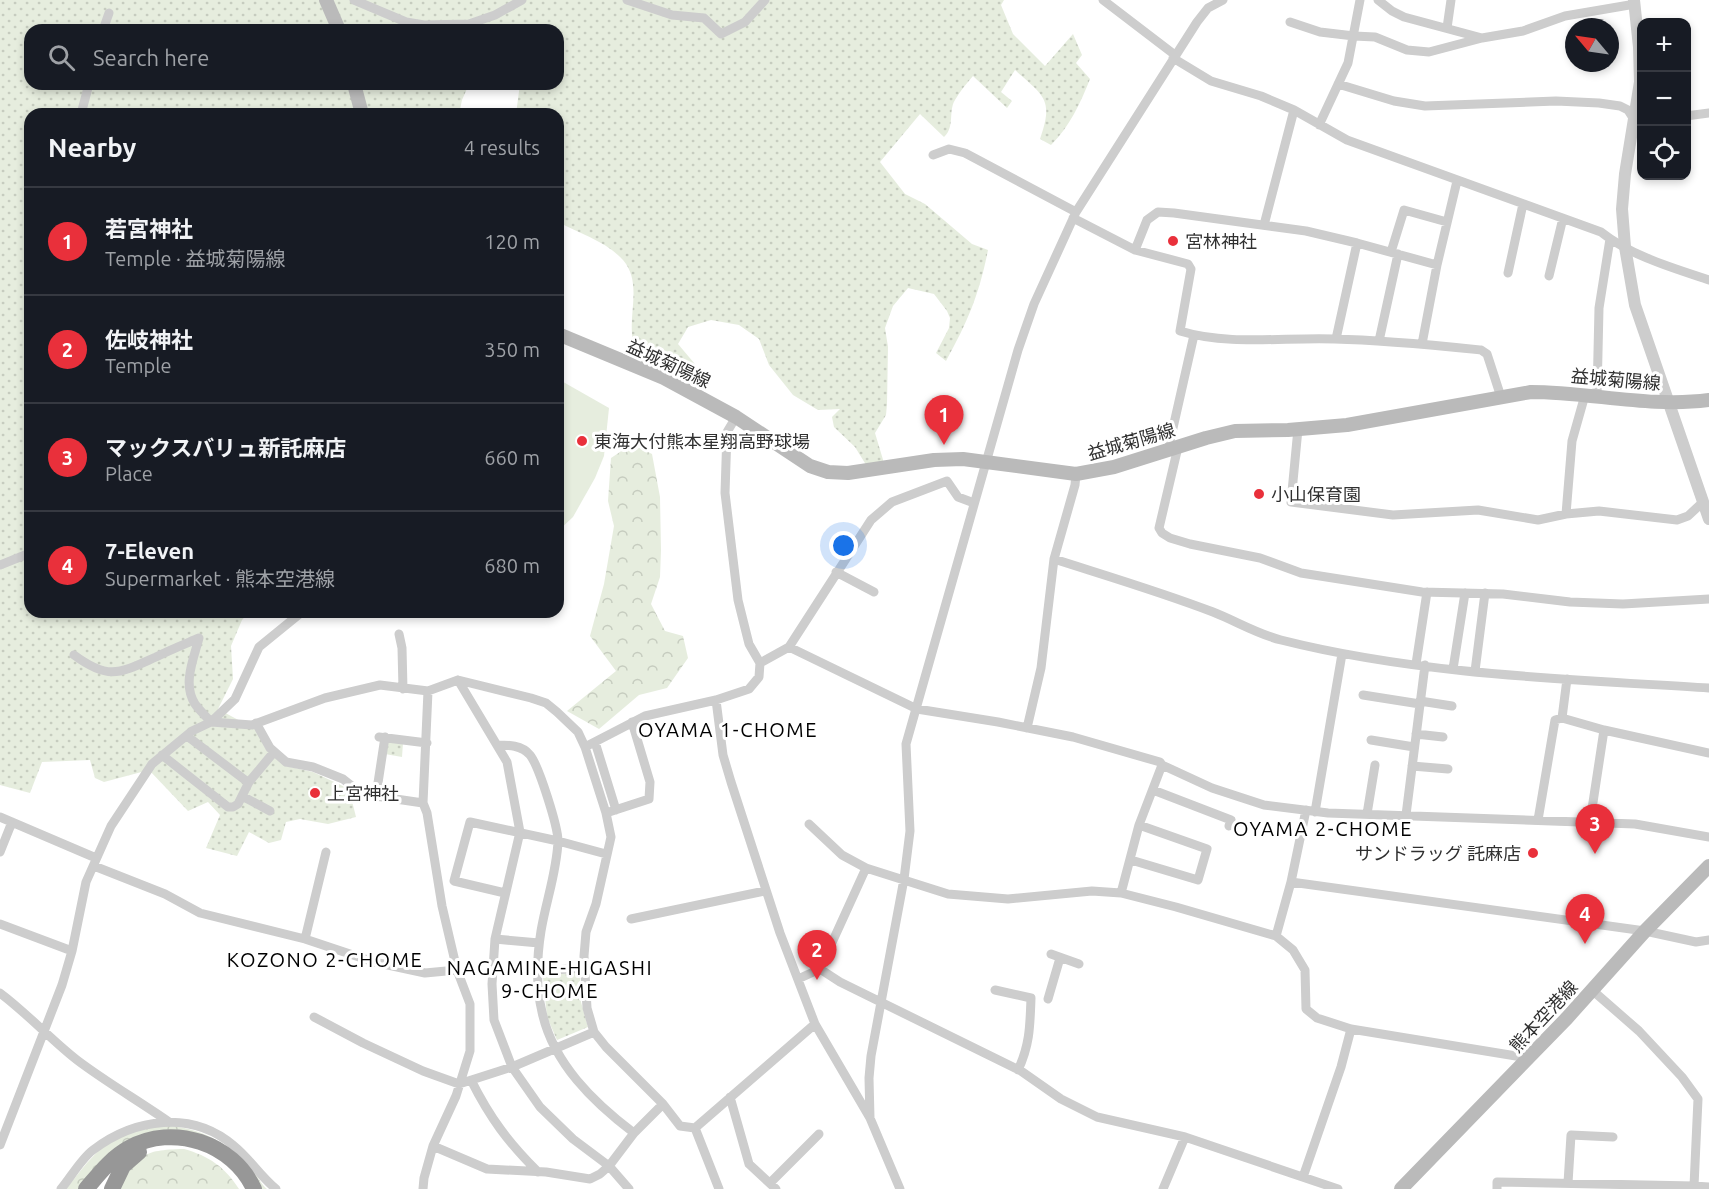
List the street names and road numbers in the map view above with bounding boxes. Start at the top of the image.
street label: 益城菊陽線 [624,335,714,391]
street label: 益城菊陽線 [1570,365,1662,393]
street label: 益城菊陽線 [1085,419,1177,463]
street label: 熊本空港線 [1505,976,1581,1056]

